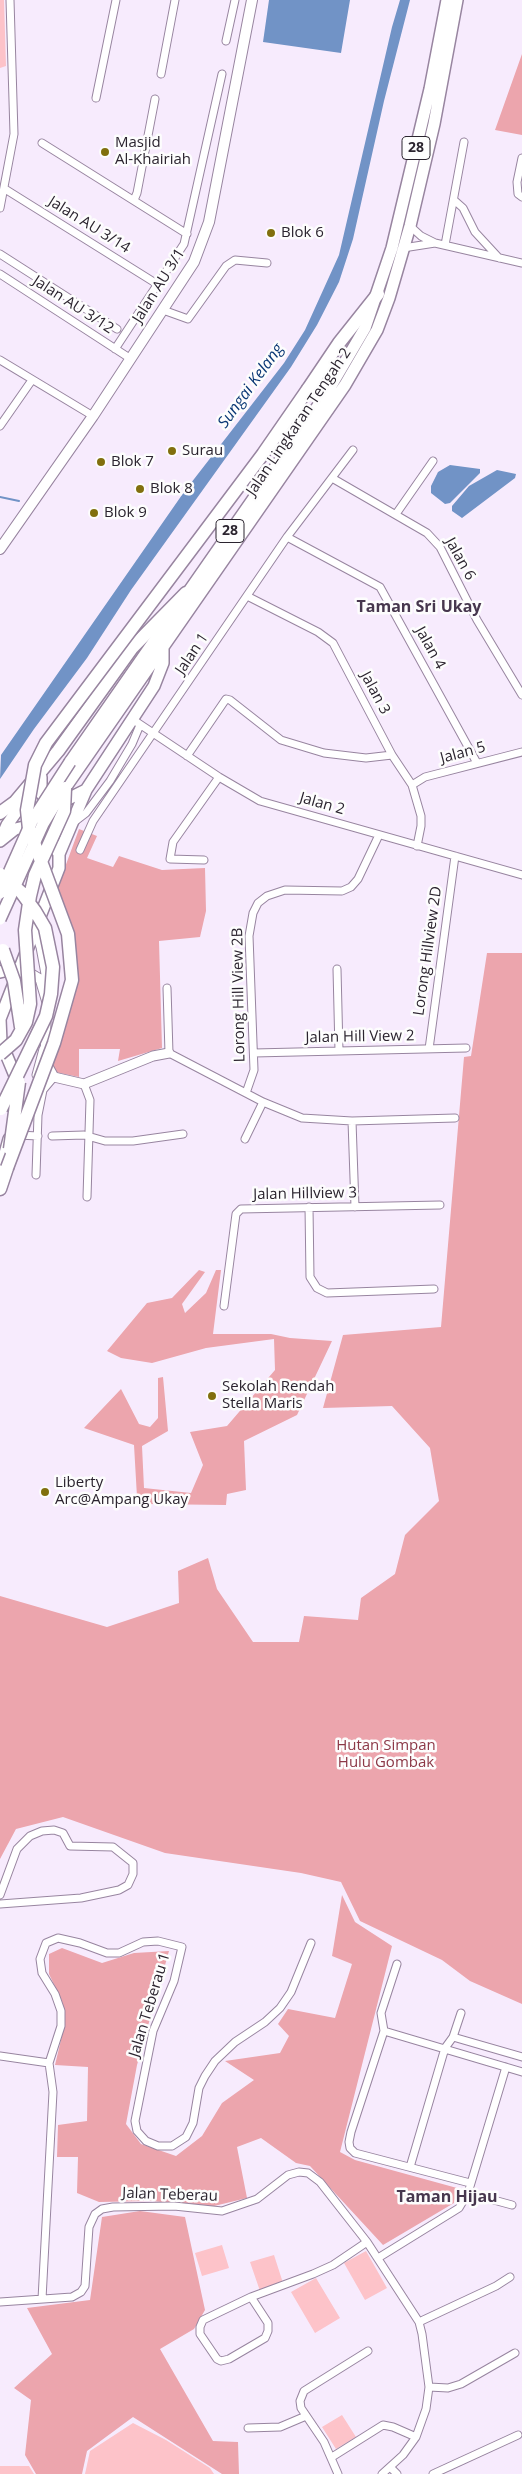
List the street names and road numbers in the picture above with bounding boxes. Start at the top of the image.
road number: 28 [402,136,430,160]
street label: Jalan AU 3/14 [45,193,133,257]
street label: Jalan AU 3/1 [129,245,189,327]
street label: Jalan AU 3/12 [29,272,117,338]
street label: Jalan Lingkaran Tengah 2 [243,345,355,499]
road number: 28 [216,520,244,542]
street label: Jalan 6 [441,534,479,584]
street label: Jalan 4 [411,623,449,673]
street label: Jalan 1 [172,630,212,678]
street label: Jalan 3 [356,668,394,718]
street label: Jalan 5 [438,738,488,768]
street label: Jalan 2 [297,789,347,819]
street label: Lorong Hillview 2D [410,885,446,1017]
street label: Lorong Hill View 2B [229,928,249,1062]
street label: Jalan Hill View 2 [305,1027,415,1047]
street label: Jalan Hillview 3 [253,1184,357,1204]
street label: Jalan Teberau 1 [126,1951,174,2059]
street label: Jalan Teberau [122,2184,218,2206]

